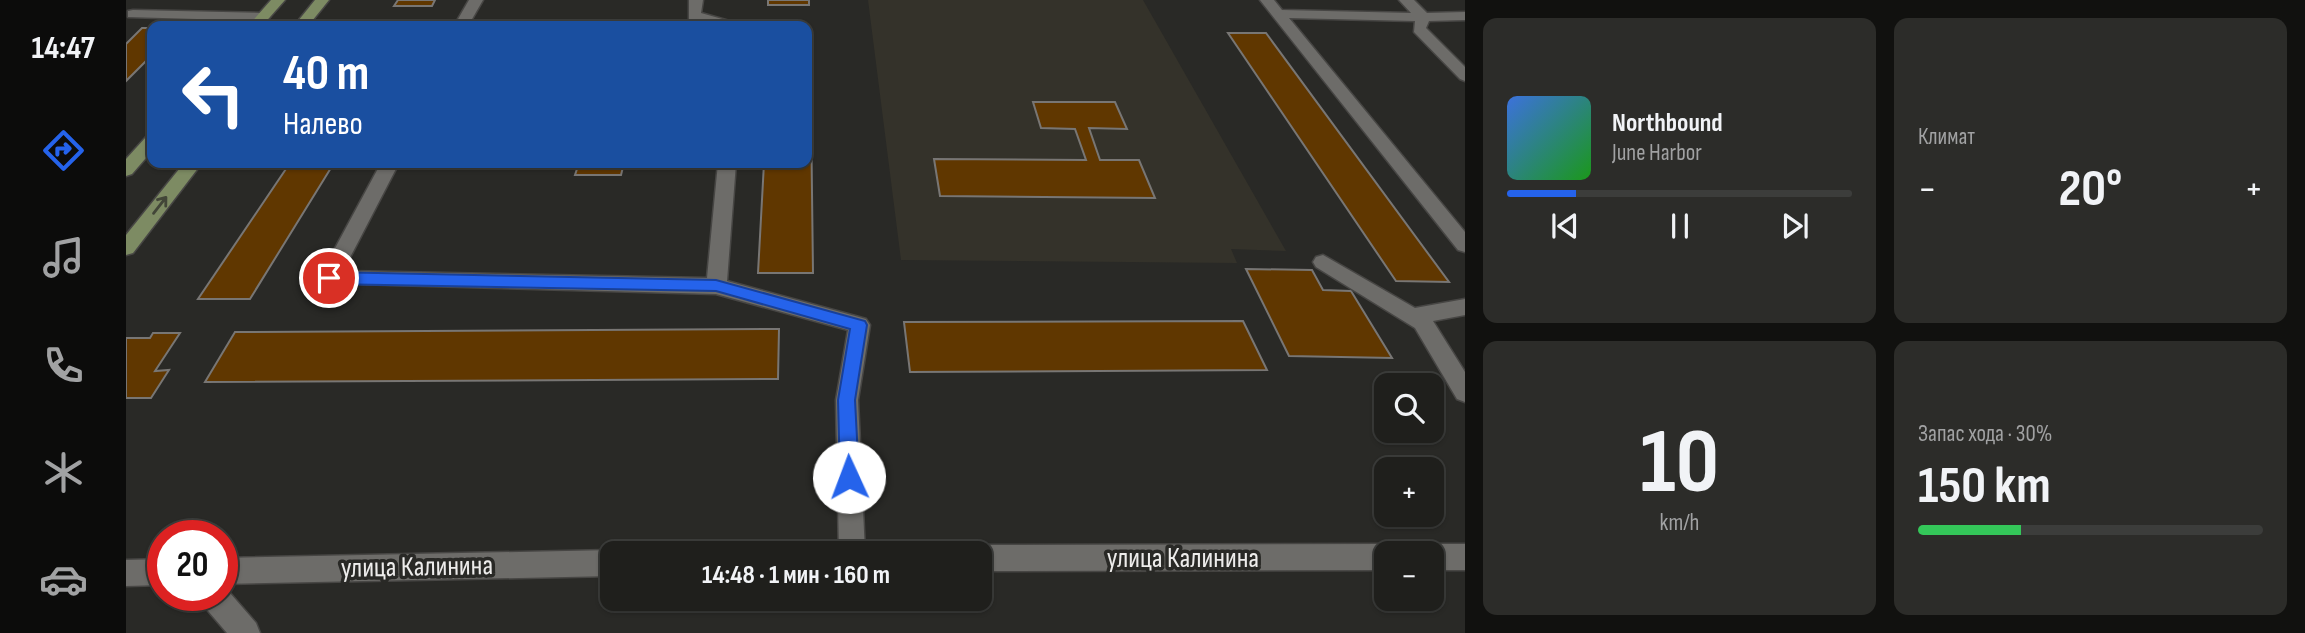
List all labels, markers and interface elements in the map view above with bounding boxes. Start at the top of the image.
text: 14:47 [31,29,95,68]
text: 40 m [283,45,369,104]
icon: left [168,49,259,140]
text: Налево [283,105,363,144]
text: Northbound [1612,108,1723,139]
text: Климат [1918,123,1975,151]
icon: directions [39,126,88,175]
text: June Harbor [1612,139,1702,167]
text: 20° [2059,158,2122,221]
text: − [1918,167,1937,212]
text: + [2244,167,2263,212]
one-way arrow [152,197,167,215]
icon: previous [1546,207,1584,245]
icon: pause [1661,207,1699,245]
icon: next [1776,207,1814,245]
icon: music [39,233,88,282]
pin [299,248,359,308]
icon: arrive [310,259,348,297]
icon: phone [39,341,88,390]
map controls [1374,373,1444,611]
button: search [1374,373,1444,443]
text: 10 [1640,409,1719,518]
text: Запас хода · 30% [1918,420,2052,448]
position arrow [812,440,886,514]
icon: climate [39,448,88,497]
text: 150 km [1918,455,2051,518]
button: + [1374,457,1444,527]
text: km/h [1660,509,1699,537]
speed limit sign: 20 [147,520,238,611]
button: − [1374,541,1444,611]
street label: улица Калинина [1107,542,1259,575]
street label: улица Калинина [341,549,493,585]
icon: car [39,555,88,604]
text: 14:48 · 1 мин · 160 m [702,560,890,591]

